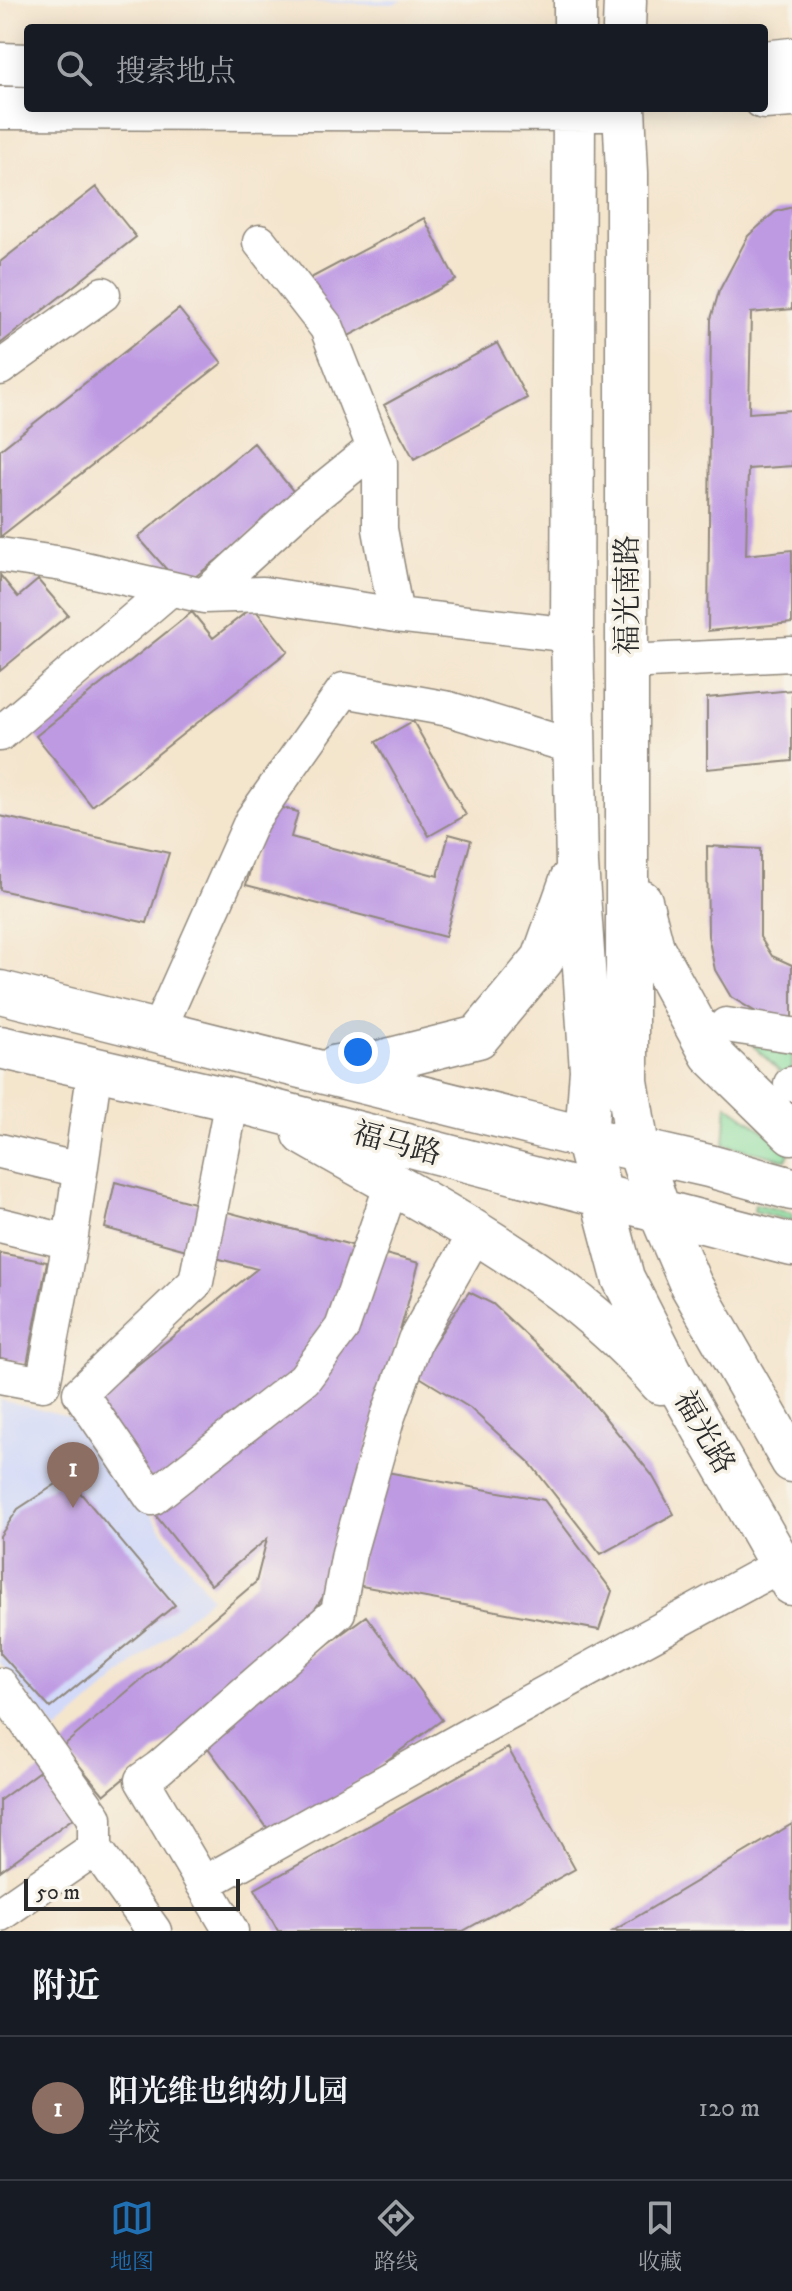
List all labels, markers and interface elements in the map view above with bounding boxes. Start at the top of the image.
search box [24,24,768,112]
icon: search [52,46,96,90]
text: 搜索地点 [116,54,236,91]
street label: 福光南路 [610,535,647,655]
your location [338,1032,378,1072]
street label: 福马路 [348,1115,445,1174]
street label: 福光路 [665,1385,742,1481]
pin: 1 [47,1442,99,1508]
scale bar [24,1875,240,1911]
text: 50 m [36,1879,80,1906]
text: 附近 [32,1966,100,2008]
text: 阳光维也纳幼儿园 [108,2074,348,2111]
text: 1 [53,2092,63,2125]
text: 120 m [699,2092,760,2125]
text: 学校 [108,2117,160,2150]
tab: 地图 [110,2196,154,2276]
tab: 路线 [374,2196,418,2276]
tab: 收藏 [638,2196,682,2276]

